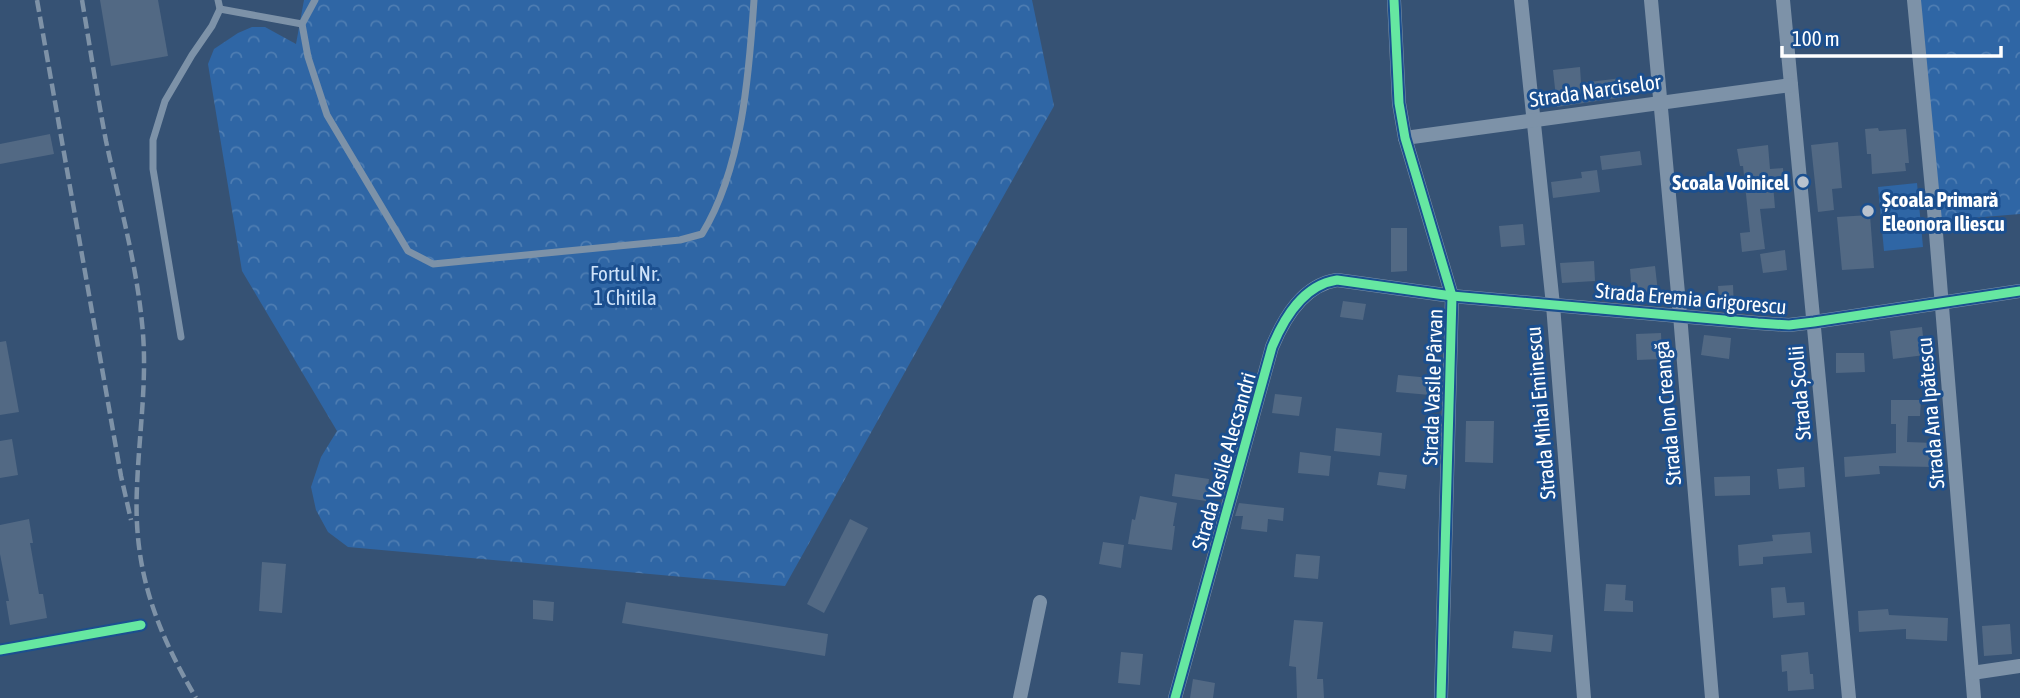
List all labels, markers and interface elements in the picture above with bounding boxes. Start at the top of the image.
scale bar [1782,14,2001,58]
text: 100 m [1792,26,1840,50]
street label: Strada Narciselor [1528,69,1663,111]
place label: Scoala Voinicel [1672,170,1789,194]
marker: Scoala Voinicel [1795,174,1811,190]
place label: Școala Primară Eleonora Iliescu [1882,187,2005,235]
marker: Școala Primară Eleonora Iliescu [1860,203,1876,219]
park label: Fortul Nr. 1 Chitila [590,261,660,309]
street label: Strada Eremia Grigorescu [1594,278,1788,318]
street label: Strada Vasile Pârvan [1417,308,1447,466]
street label: Strada Mihai Eminescu [1520,326,1560,500]
street label: Strada Ana Ipătescu [1911,336,1949,490]
street label: Strada Ion Creangă [1649,340,1685,486]
street label: Strada Școlii [1783,345,1815,441]
street label: Strada Vasile Alecsandri [1186,369,1260,553]

